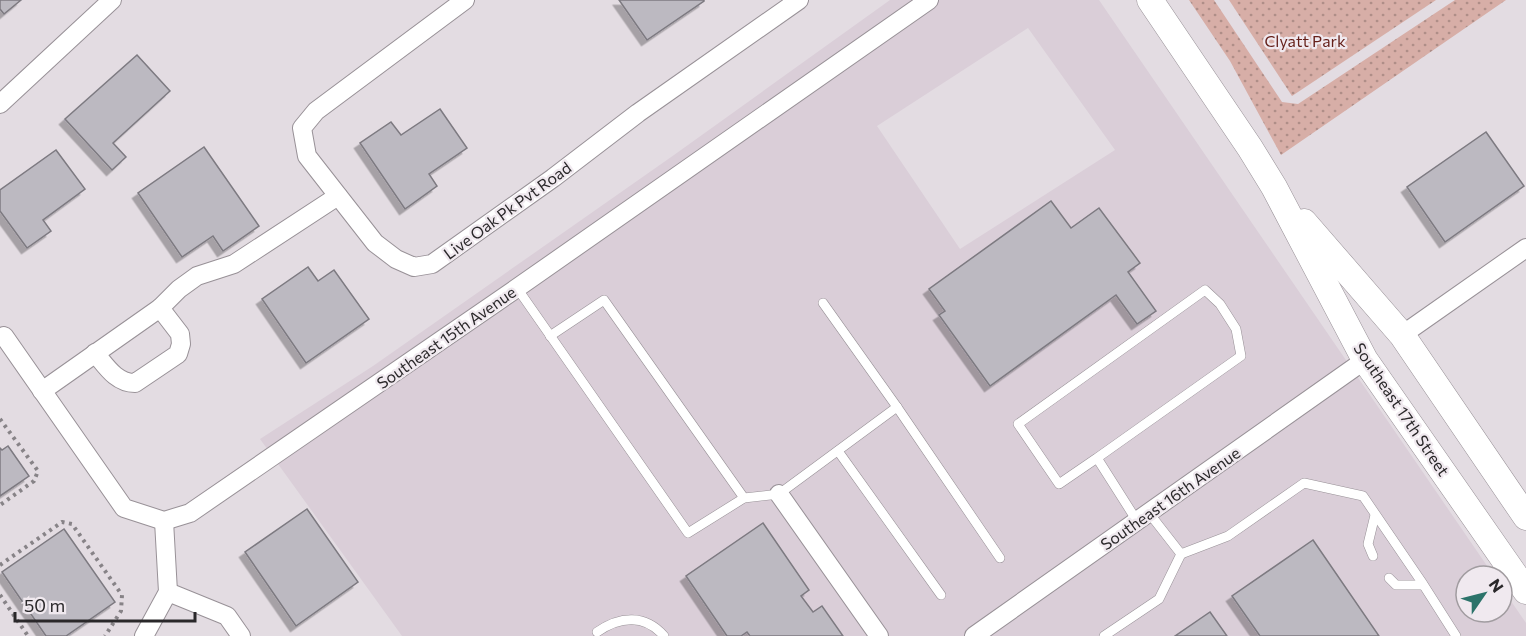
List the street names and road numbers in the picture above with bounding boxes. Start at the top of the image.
street label: Live Oak Pk Pvt Road [440,157,574,263]
street label: Southeast 15th Avenue [373,282,519,392]
street label: Southeast 17th Street [1350,339,1454,480]
street label: Southeast 16th Avenue [1097,443,1243,553]

